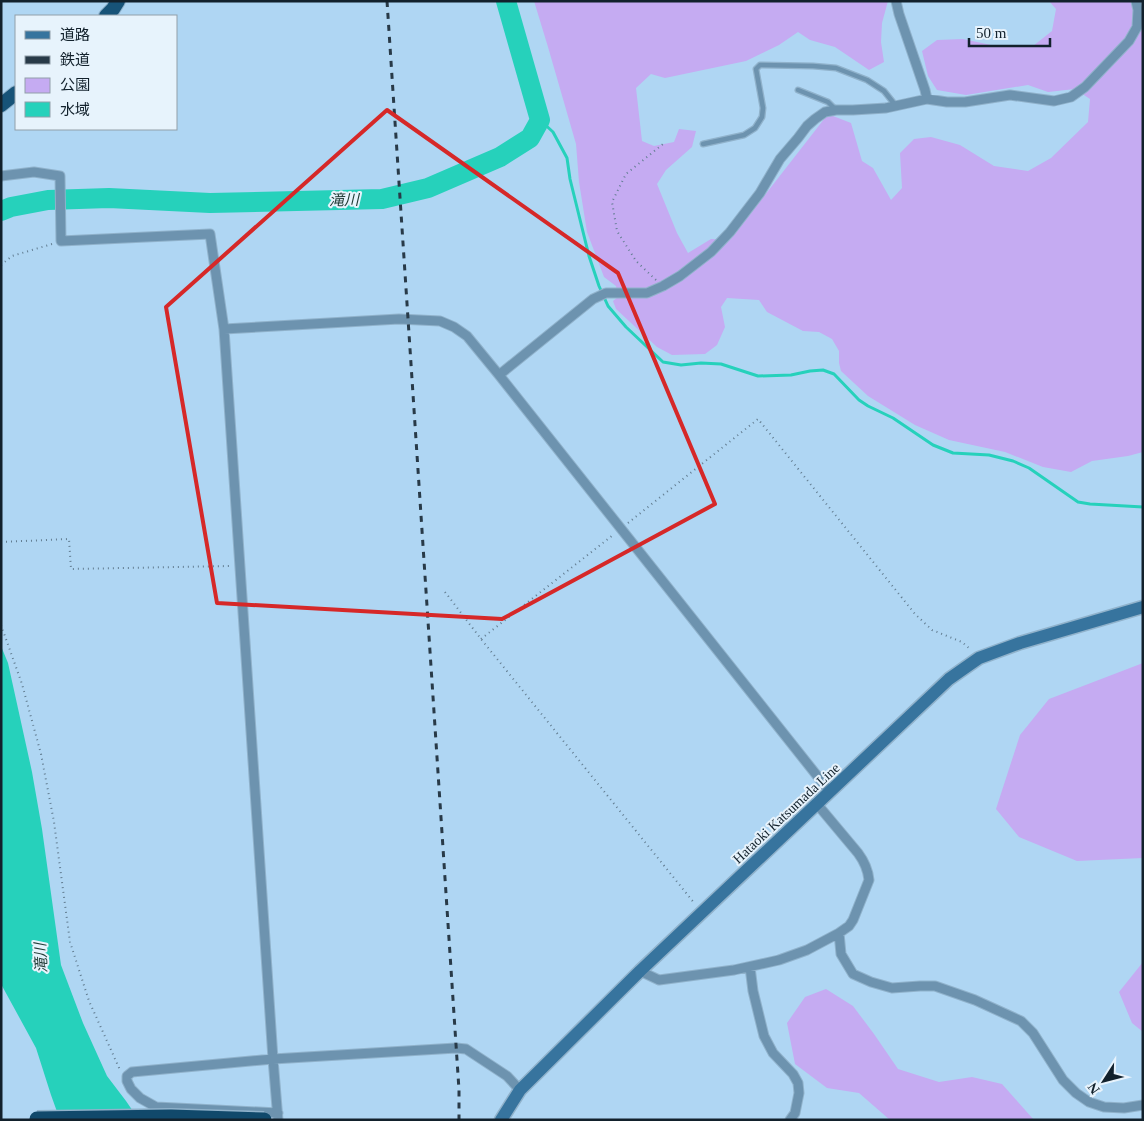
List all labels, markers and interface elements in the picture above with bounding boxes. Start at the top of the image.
legend [15,15,178,130]
scale bar [969,15,1050,47]
text: 50 m [976,25,1007,41]
text: 道路 [60,27,90,43]
text: 鉄道 [60,52,90,68]
text: 公園 [60,77,90,93]
text: 水域 [60,102,90,118]
water label: 滝川 [329,192,361,208]
street label: Hataoki Katsumada Line [730,760,843,867]
water label: 滝川 [32,941,50,973]
north arrow [1079,1056,1129,1106]
text: N [1085,1080,1103,1097]

